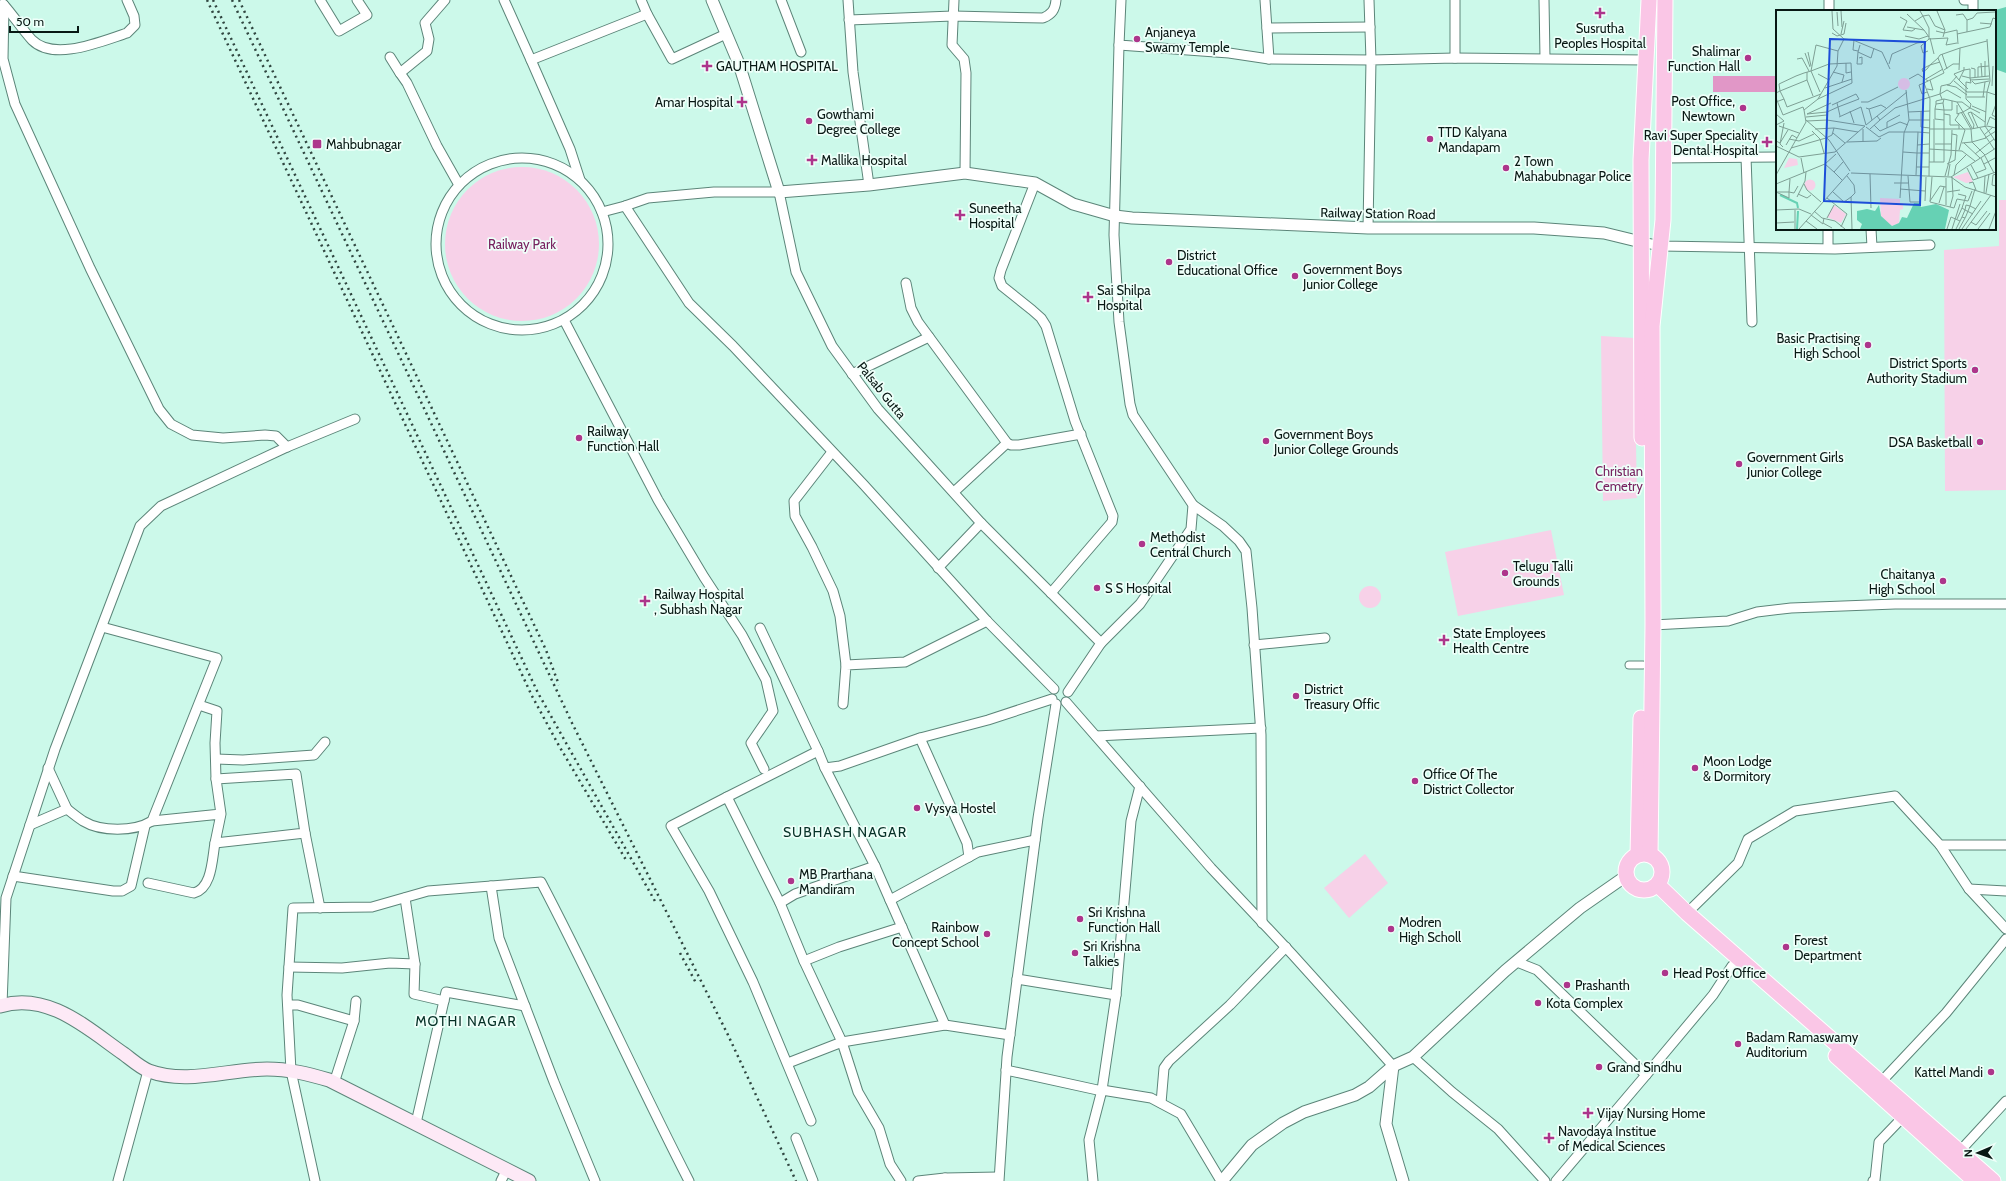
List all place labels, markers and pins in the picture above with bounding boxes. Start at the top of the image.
marker: Susrutha Peoples Hospital [1594,7,1606,19]
place label: Susrutha Peoples Hospital [1554,20,1646,51]
place label: Anjaneya Swamy Temple [1145,24,1230,55]
marker: Anjaneya Swamy Temple [1132,34,1142,44]
place label: Shalimar Function Hall [1668,43,1741,74]
marker: Shalimar Function Hall [1743,53,1753,63]
place label: GAUTHAM HOSPITAL [716,58,838,74]
marker: GAUTHAM HOSPITAL [701,60,713,72]
place label: Post Office, Newtown [1671,93,1735,124]
place label: Amar Hospital [655,94,733,110]
marker: Amar Hospital [736,96,748,108]
marker: Post Office, Newtown [1738,103,1748,113]
place label: Gowthami Degree College [817,106,901,137]
marker: Gowthami Degree College [804,116,814,126]
place label: TTD Kalyana Mandapam [1438,124,1508,155]
place label: Ravi Super Speciality Dental Hospital [1644,127,1758,158]
marker: TTD Kalyana Mandapam [1425,134,1435,144]
place label: Mahbubnagar [326,136,402,152]
marker: Ravi Super Speciality Dental Hospital [1761,136,1773,148]
marker: Mahbubnagar [311,138,323,150]
place label: Mallika Hospital [821,152,907,168]
place label: 2 Town Mahabubnagar Police [1514,153,1632,184]
marker: Mallika Hospital [806,154,818,166]
marker: 2 Town Mahabubnagar Police [1501,163,1511,173]
place label: Suneetha Hospital [969,200,1022,231]
marker: Suneetha Hospital [954,209,966,221]
place label: District Educational Office [1177,247,1278,278]
marker: District Educational Office [1164,257,1174,267]
place label: Government Boys Junior College [1302,261,1403,292]
marker: Government Boys Junior College [1290,271,1300,281]
place label: Sai Shilpa Hospital [1097,282,1151,313]
marker: Sai Shilpa Hospital [1082,291,1094,303]
place label: Basic Practising High School [1777,330,1861,361]
marker: Basic Practising High School [1863,340,1873,350]
place label: District Sports Authority Stadium [1867,355,1968,386]
marker: District Sports Authority Stadium [1970,365,1980,375]
place label: Railway Function Hall [587,423,659,454]
place label: Government Boys Junior College Grounds [1273,426,1399,457]
marker: Railway Function Hall [574,433,584,443]
place label: DSA Basketball [1888,434,1972,450]
marker: Government Boys Junior College Grounds [1261,436,1271,446]
marker: DSA Basketball [1975,437,1985,447]
place label: Government Girls Junior College [1746,449,1844,480]
marker: Government Girls Junior College [1734,459,1744,469]
place label: Methodist Central Church [1150,529,1231,560]
marker: Methodist Central Church [1137,539,1147,549]
place label: Telugu Talli Grounds [1513,558,1573,589]
place label: Chaitanya High School [1869,566,1936,597]
marker: Telugu Talli Grounds [1500,568,1510,578]
marker: Chaitanya High School [1938,576,1948,586]
place label: S S Hospital [1105,580,1171,596]
marker: S S Hospital [1092,583,1102,593]
place label: Railway Hospital , Subhash Nagar [654,586,744,617]
marker: Railway Hospital , Subhash Nagar [639,595,651,607]
place label: State Employees Health Centre [1453,625,1546,656]
marker: State Employees Health Centre [1438,634,1450,646]
place label: District Treasury Offic [1304,681,1380,712]
marker: District Treasury Offic [1291,691,1301,701]
place label: Moon Lodge & Dormitory [1703,753,1772,784]
marker: Moon Lodge & Dormitory [1690,763,1700,773]
place label: Office Of The District Collector [1423,766,1515,797]
marker: Office Of The District Collector [1410,776,1420,786]
place label: Vysya Hostel [925,800,996,816]
marker: Vysya Hostel [912,803,922,813]
place label: MB Prarthana Mandiram [799,866,874,897]
marker: MB Prarthana Mandiram [786,876,796,886]
place label: Sri Krishna Function Hall [1088,904,1160,935]
marker: Sri Krishna Function Hall [1075,914,1085,924]
place label: Modren High Scholl [1399,914,1461,945]
place label: Rainbow Concept School [892,919,980,950]
marker: Modren High Scholl [1386,924,1396,934]
marker: Rainbow Concept School [982,929,992,939]
place label: Forest Department [1794,932,1862,963]
place label: Sri Krishna Talkies [1083,938,1141,969]
marker: Forest Department [1781,942,1791,952]
marker: Sri Krishna Talkies [1070,948,1080,958]
place label: Head Post Office [1673,965,1766,981]
marker: Head Post Office [1660,968,1670,978]
place label: Prashanth [1575,977,1630,993]
marker: Prashanth [1562,980,1572,990]
place label: Kota Complex [1546,995,1624,1011]
marker: Kota Complex [1533,998,1543,1008]
place label: Badam Ramaswamy Auditorium [1746,1029,1859,1060]
marker: Badam Ramaswamy Auditorium [1733,1039,1743,1049]
place label: Grand Sindhu [1607,1059,1682,1075]
marker: Grand Sindhu [1594,1062,1604,1072]
place label: Kattel Mandi [1914,1064,1983,1080]
marker: Kattel Mandi [1986,1067,1996,1077]
place label: Vijay Nursing Home [1597,1105,1706,1122]
marker: Vijay Nursing Home [1582,1107,1594,1119]
place label: Navodaya Institue of Medical Sciences [1558,1123,1666,1154]
marker: Navodaya Institue of Medical Sciences [1543,1132,1555,1144]

